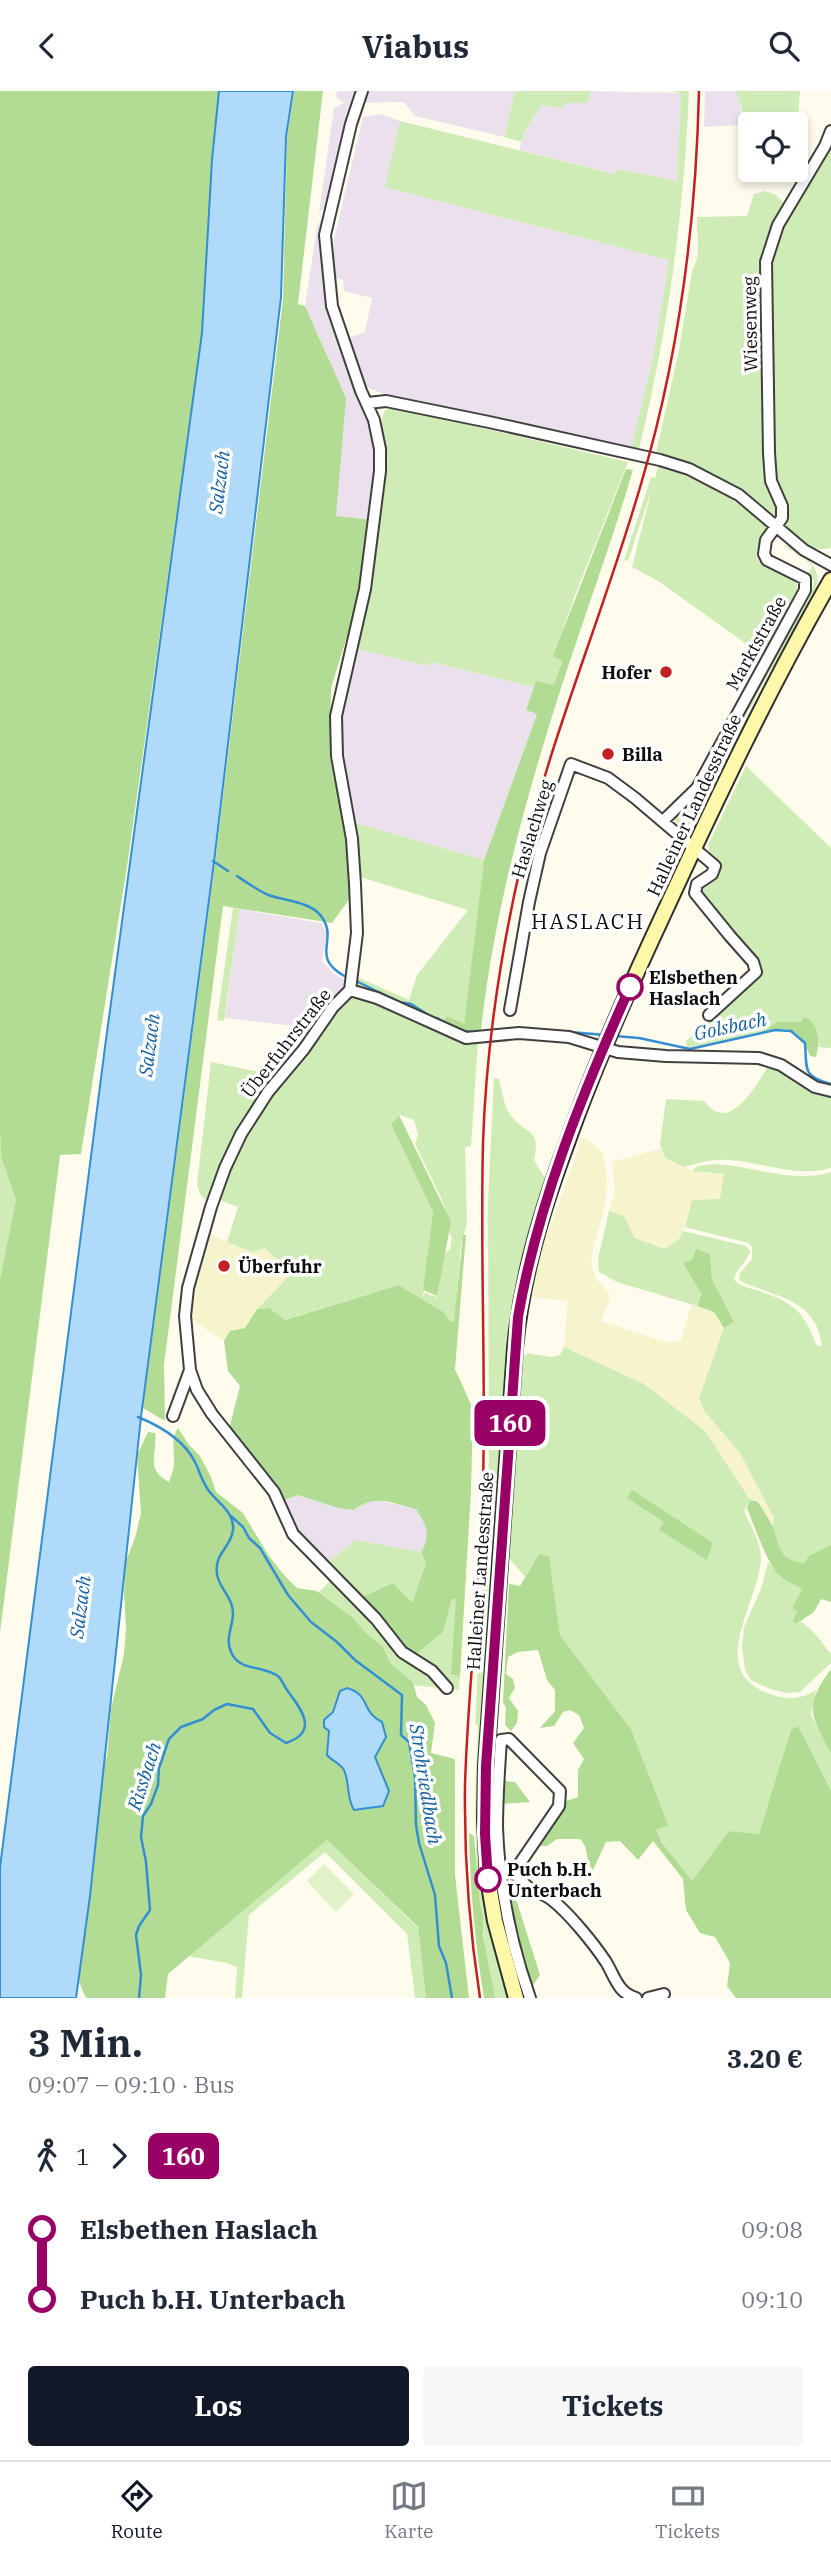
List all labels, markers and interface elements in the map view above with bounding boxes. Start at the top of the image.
text: Viabus [362,25,469,67]
icon: back [28,27,66,65]
icon: search [765,27,803,65]
map controls [738,112,808,182]
button: locate [738,112,808,182]
street label: Wiesenweg [738,276,762,372]
water label: Salzach [203,449,235,516]
street label: Marktstraße [721,592,791,694]
place label: Hofer [601,661,652,684]
marker: Hofer [658,664,674,680]
street label: Halleiner Landesstraße [642,710,746,900]
place label: Billa [622,743,663,766]
marker: Billa [600,746,616,762]
street label: Haslachweg [506,777,558,881]
district label: HASLACH [531,907,645,935]
place label: Elsbethen Haslach [649,966,738,1010]
marker: Elsbethen Haslach [617,974,643,1000]
street label: Überfuhrstraße [236,984,336,1102]
water label: Golsbach [692,1007,769,1045]
water label: Salzach [133,1012,165,1079]
place label: Überfuhr [238,1255,322,1278]
marker: Überfuhr [216,1258,232,1274]
line badge: 160 [470,1400,550,1446]
text: 160 [488,1407,532,1439]
street label: Halleiner Landesstraße [462,1471,498,1671]
water label: Salzach [64,1574,96,1641]
water label: Strohriedlbach [404,1721,447,1847]
water label: Rissbach [121,1738,166,1814]
place label: Puch b.H. Unterbach [507,1858,602,1902]
marker: Puch b.H. Unterbach [475,1866,501,1892]
text: 3 Min. [28,2018,143,2067]
text: 3.20 € [727,2041,803,2075]
text: 09:07 – 09:10 · Bus [28,2069,235,2099]
icon: walk [28,2137,66,2175]
icon: forward [100,2137,138,2175]
text: 160 [162,2140,205,2172]
text: 1 [76,2141,90,2171]
text: Elsbethen Haslach [80,2212,318,2246]
text: 09:08 [741,2214,803,2244]
text: Puch b.H. Unterbach [80,2282,346,2316]
text: 09:10 [741,2284,803,2314]
button: Los [28,2366,409,2446]
button: Tickets [423,2366,803,2446]
tab: Route [111,2477,163,2543]
tab: Karte [384,2477,433,2543]
tab: Tickets [655,2477,720,2543]

